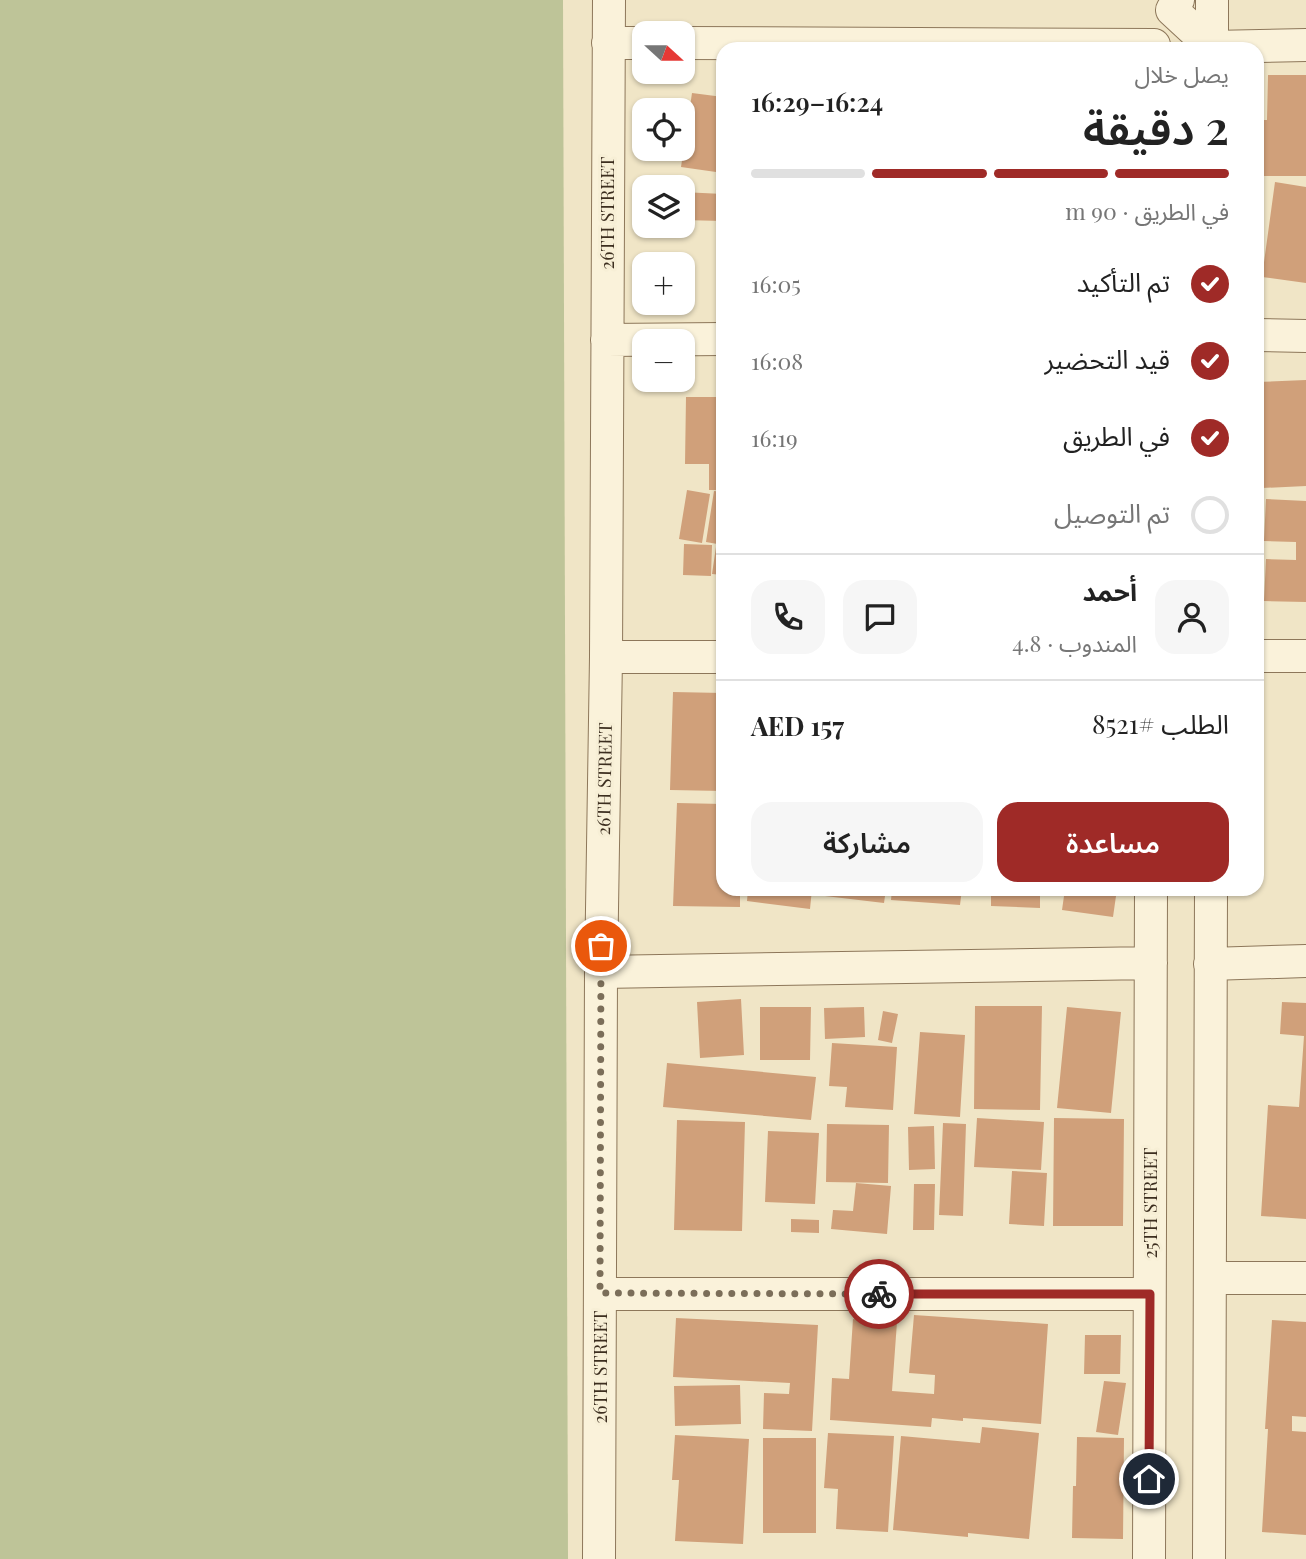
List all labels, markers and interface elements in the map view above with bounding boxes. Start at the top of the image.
north arrow [632,21,695,84]
map controls [632,21,695,392]
text: يصل خلال [1134,58,1229,89]
text: 16:24–16:29 [751,84,883,119]
text: 2 دقيقة [1083,95,1229,157]
button: locate [632,98,695,161]
street label: 26TH STREET [595,157,619,269]
button: layers [632,175,695,238]
text: في الطريق · 90 m [1065,195,1229,226]
button: + [632,252,695,315]
text: تم التأكيد [1077,264,1170,299]
icon: check [1191,265,1229,303]
text: 16:05 [751,268,801,299]
button: − [632,329,695,392]
text: قيد التحضير [1044,341,1170,376]
icon: check [1191,342,1229,380]
text: 16:08 [751,345,803,376]
text: في الطريق [1063,418,1170,453]
icon: check [1191,419,1229,457]
text: 16:19 [751,422,798,453]
text: تم التوصيل [1054,495,1170,530]
text: أحمد [1083,573,1137,608]
button: phone [751,580,825,654]
button: chat [843,580,917,654]
button: person [1155,580,1229,654]
text: المندوب · 4.8 [1012,627,1137,658]
text: الطلب #8521 [1092,706,1229,741]
text: AED 157 [751,708,844,743]
street label: 26TH STREET [591,722,617,836]
button: مشاركة [751,802,983,882]
button: مساعدة [997,802,1229,882]
pin [571,916,631,976]
icon: bag [582,927,620,965]
street label: 25TH STREET [1138,1147,1162,1259]
courier [844,1259,914,1329]
icon: bike [860,1275,898,1313]
street label: 26TH STREET [588,1311,612,1423]
pin [1119,1449,1179,1509]
icon: home [1130,1460,1168,1498]

